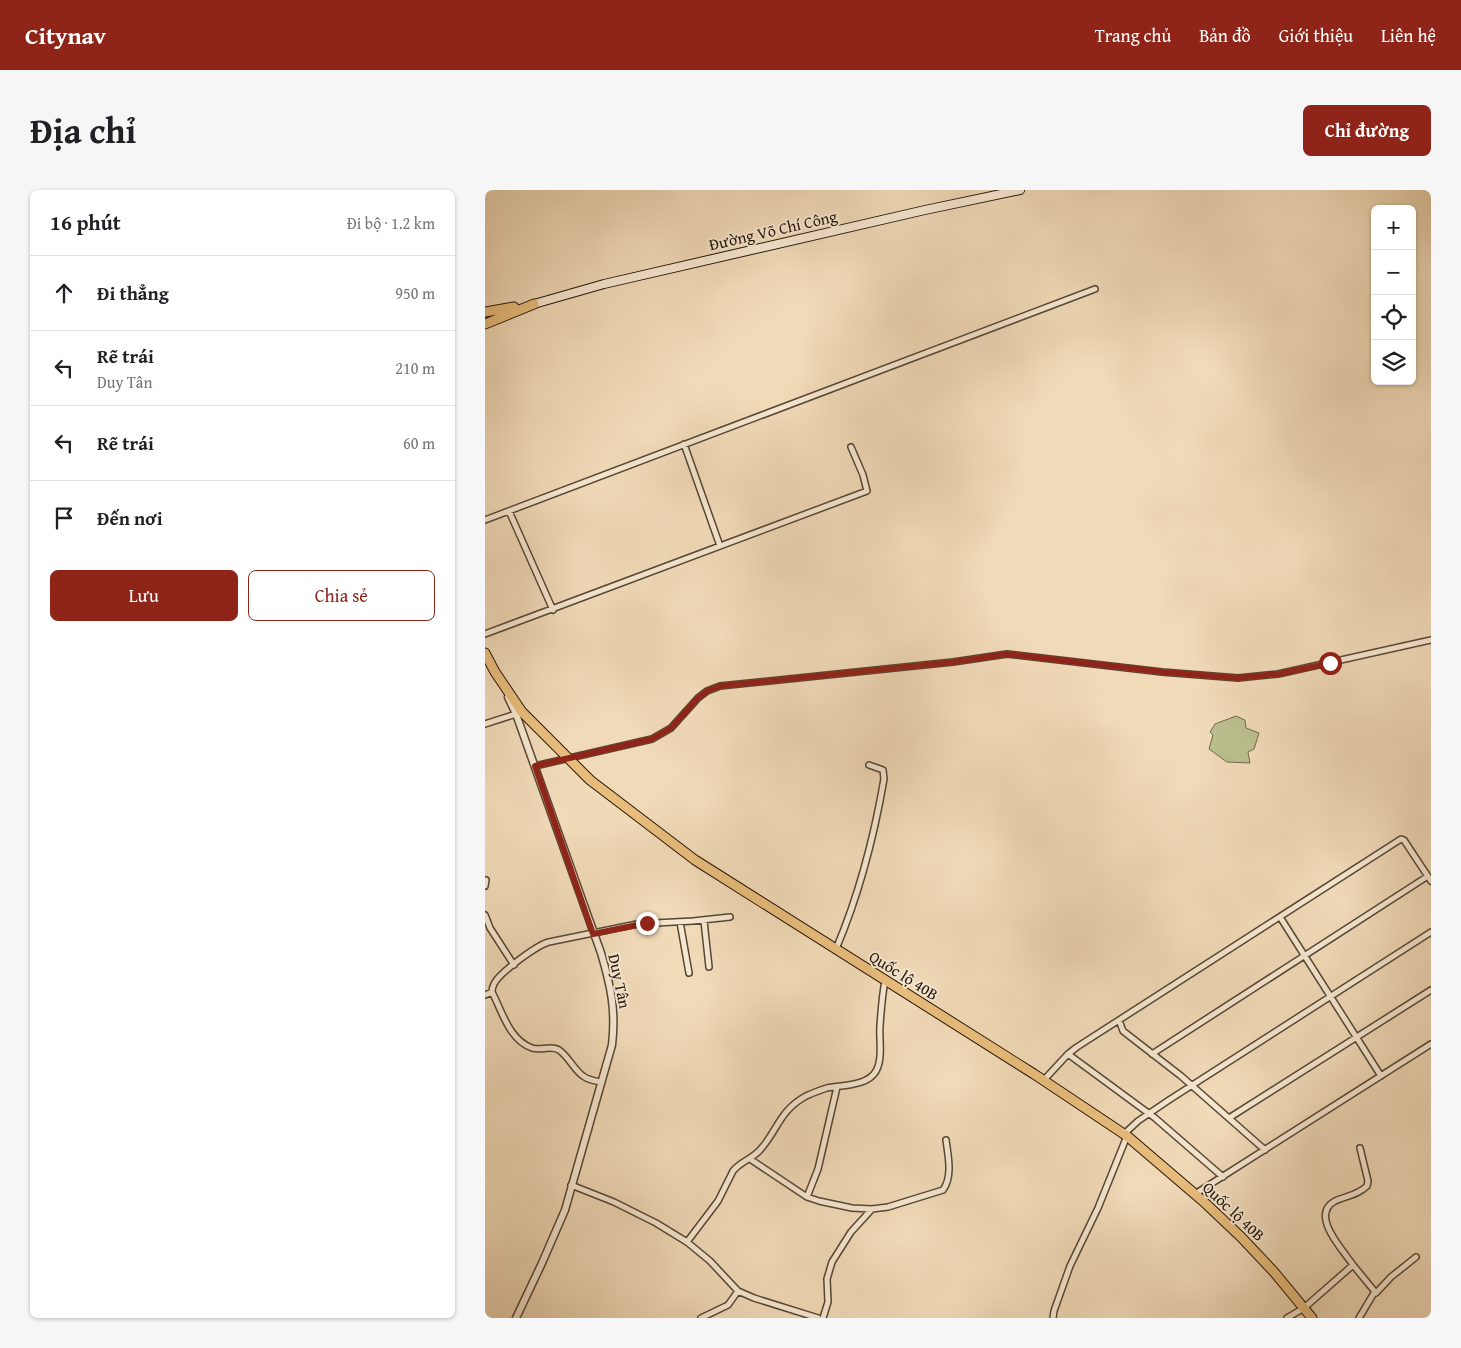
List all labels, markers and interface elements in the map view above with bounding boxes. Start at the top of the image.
text: Citynav [25,18,106,53]
text: Trang chủ [1095,22,1171,49]
text: Bản đồ [1199,22,1251,49]
text: Giới thiệu [1279,22,1353,49]
text: Liên hệ [1381,22,1436,49]
text: Địa chỉ [30,105,136,156]
button: Chỉ đường [1303,105,1431,156]
street label: Đường Võ Chí Công [707,204,839,256]
map controls [1371,205,1416,385]
button: + [1371,205,1416,250]
text: 16 phút [50,207,121,238]
text: Đi bộ · 1.2 km [347,211,435,235]
button: − [1371,250,1416,295]
icon: ahead [50,279,78,307]
text: Đi thẳng [97,279,169,307]
text: 950 m [395,281,435,305]
button: locate [1371,295,1416,340]
button: layers [1371,340,1416,385]
text: Rẽ trái [97,342,154,370]
icon: left [50,354,78,382]
text: 210 m [395,356,435,380]
text: Duy Tân [97,370,152,394]
icon: left [50,429,78,457]
text: Rẽ trái [97,429,154,457]
text: 60 m [403,431,435,455]
icon: arrive [50,504,78,532]
text: Đến nơi [97,504,163,532]
button: Lưu [50,570,238,621]
button: Chia sẻ [248,570,435,621]
route start [1319,652,1342,675]
route end [636,912,659,935]
street label: Quốc lộ 40B [865,944,943,1006]
street label: Duy Tân [603,951,637,1011]
street label: Quốc lộ 40B [1197,1176,1271,1246]

